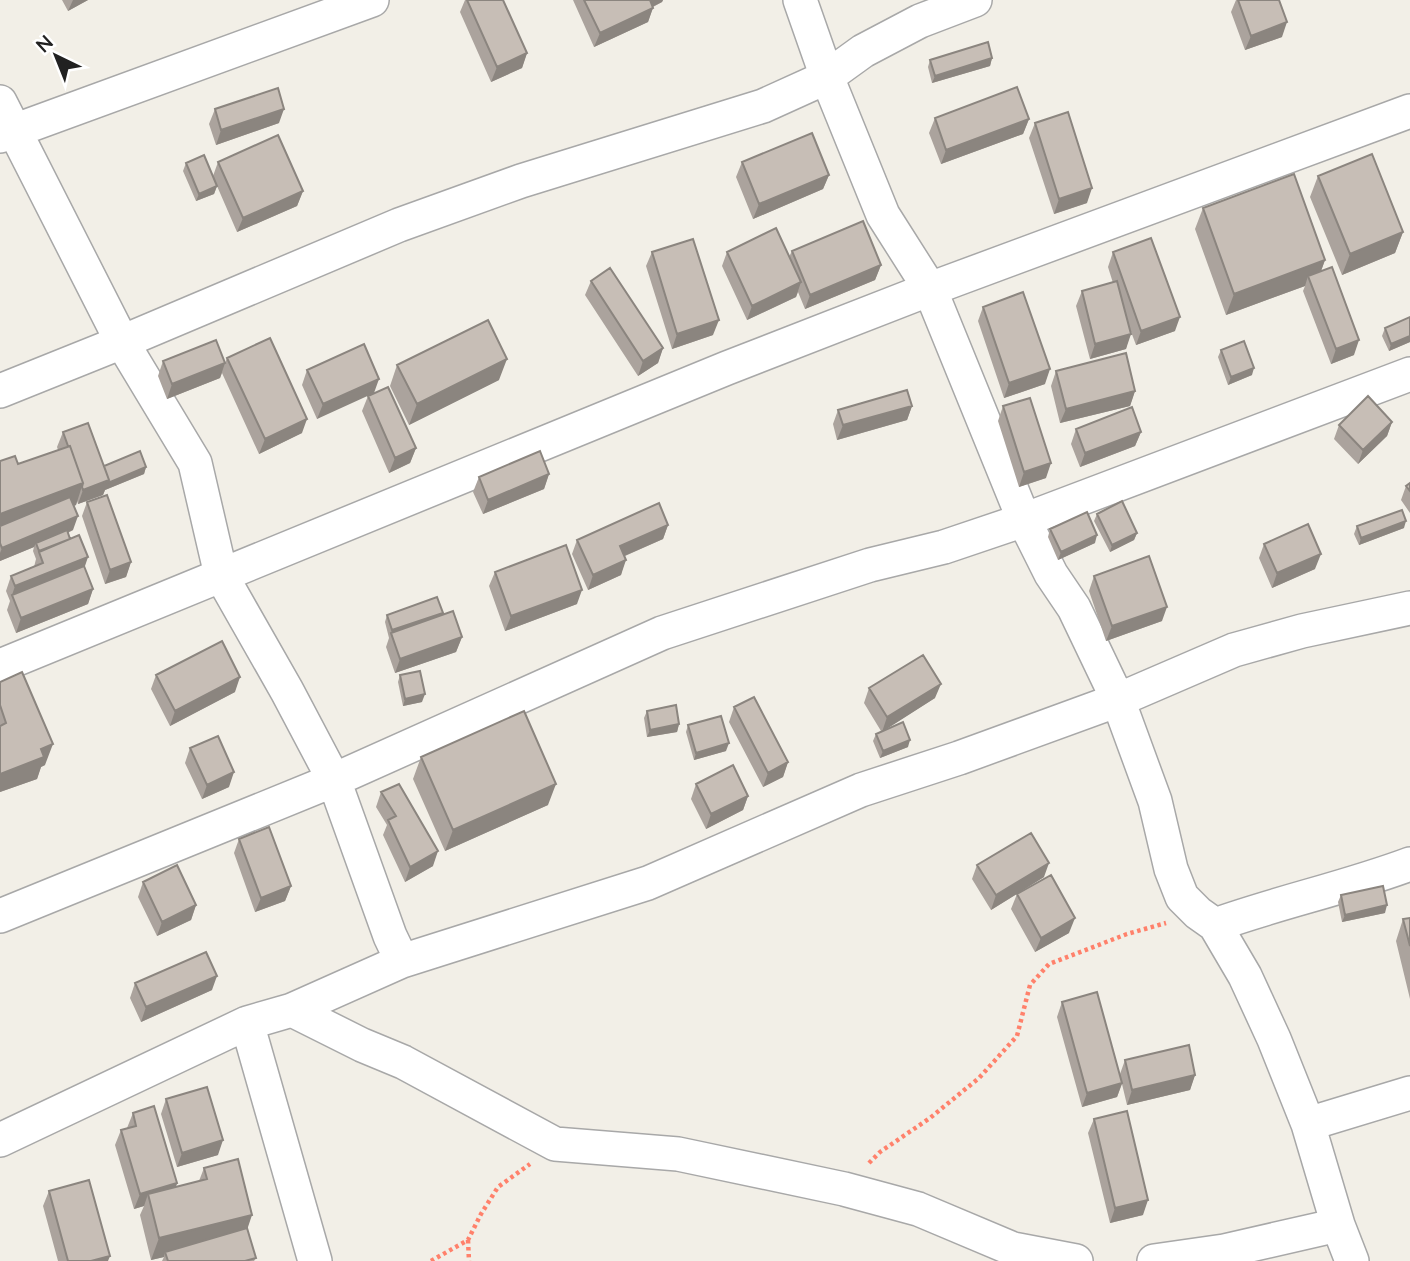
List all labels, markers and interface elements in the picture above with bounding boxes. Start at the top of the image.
north arrow [21,21,91,91]
text: N [31,30,57,57]

